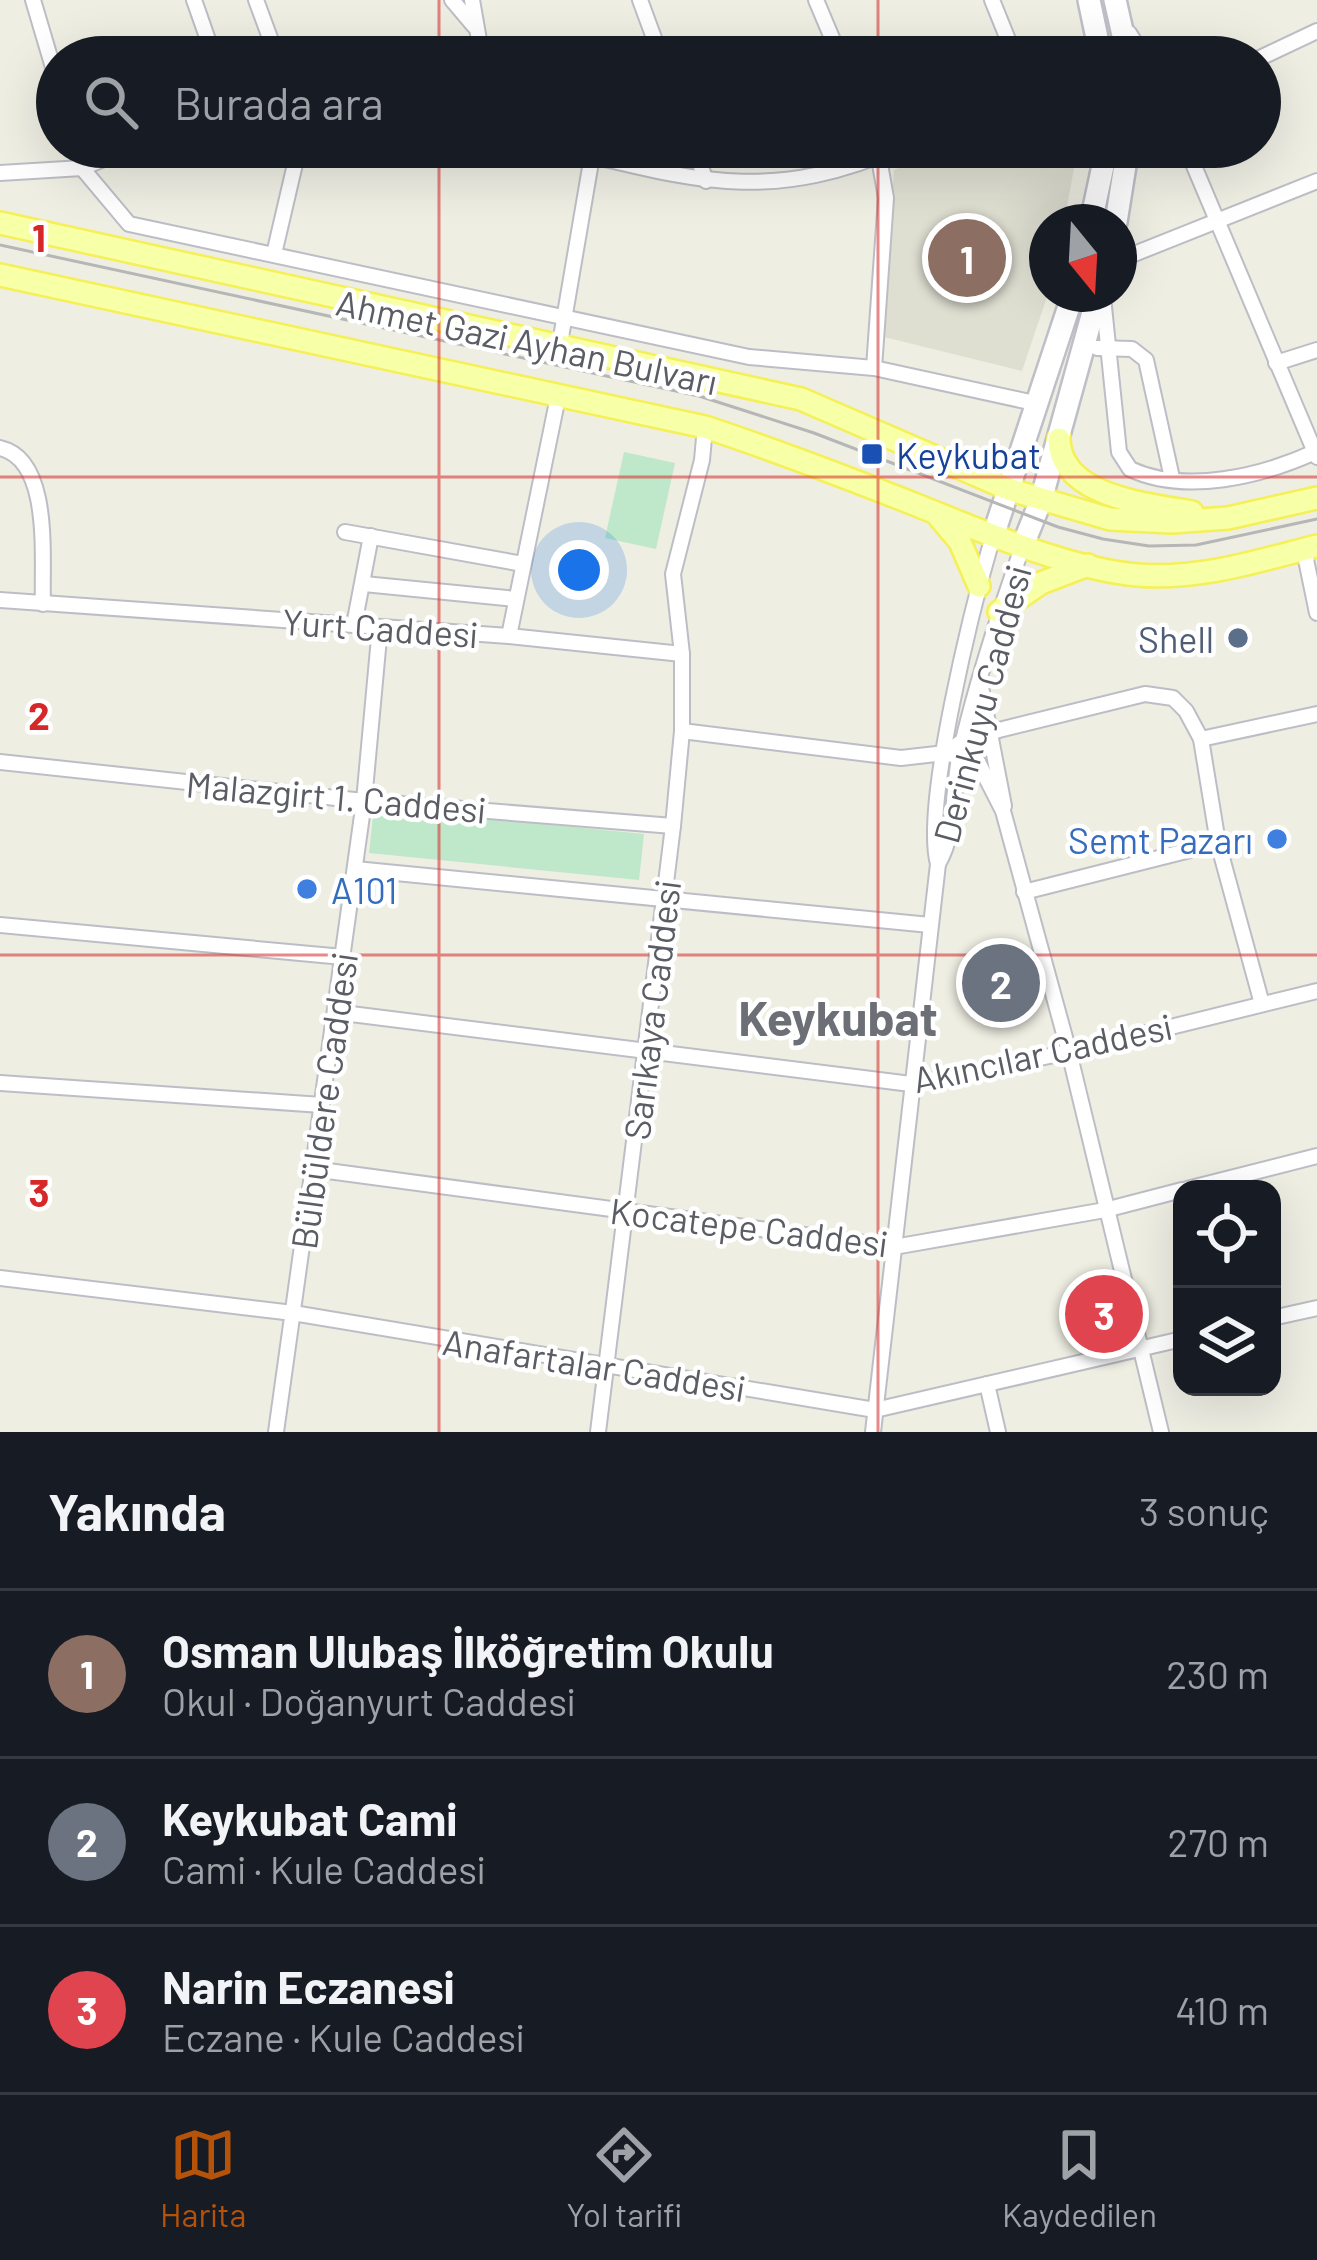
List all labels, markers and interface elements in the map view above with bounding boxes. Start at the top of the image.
search box [36,36,1281,168]
icon: search [78,69,144,135]
text: Burada ara [174,75,384,129]
north arrow [1029,204,1137,312]
text: 1 [32,213,46,260]
pin: 1 [928,213,1006,303]
street label: Ahmet Gazi Ayhan Bulvarı [333,280,721,402]
place label: Keykubat [896,433,1041,476]
marker: Keykubat [859,441,885,467]
your location [549,540,609,600]
street label: Derinkuyu Caddesi [923,561,1039,847]
street label: Yurt Caddesi [281,599,479,655]
place label: Shell [1138,617,1214,660]
marker: Shell [1225,625,1251,651]
text: 2 [28,691,50,738]
street label: Malazgirt 1. Caddesi [184,761,488,831]
place label: Semt Pazarı [1068,818,1253,861]
marker: Semt Pazarı [1264,826,1290,852]
place label: A101 [331,868,397,911]
marker: A101 [294,876,320,902]
street label: Sarıkaya Caddesi [614,878,688,1142]
pin: 2 [962,938,1040,1028]
street label: Bülbüldere Caddesi [281,950,365,1252]
district label: Keykubat [738,988,938,1046]
street label: Akıncılar Caddesi [909,1004,1175,1100]
text: 3 [28,1168,50,1215]
map controls [1173,1180,1281,1396]
button: locate [1173,1180,1281,1288]
street label: Kocatepe Caddesi [608,1188,890,1264]
pin: 3 [1065,1269,1143,1359]
button: layers [1173,1288,1281,1396]
street label: Anafartalar Caddesi [440,1319,748,1409]
text: Yakında [48,1480,226,1541]
text: 3 sonuç [1139,1487,1269,1534]
text: Osman Ulubaş İlköğretim Okulu [162,1623,774,1677]
text: 1 [80,1650,94,1697]
text: 230 m [1166,1650,1269,1697]
text: Okul · Doğanyurt Caddesi [162,1677,575,1724]
text: Keykubat Cami [162,1791,457,1845]
text: 2 [76,1818,98,1865]
text: 270 m [1168,1818,1269,1865]
text: Cami · Kule Caddesi [162,1845,485,1892]
text: Narin Eczanesi [162,1959,454,2013]
text: 3 [76,1986,98,2033]
text: 410 m [1175,1986,1269,2033]
text: Eczane · Kule Caddesi [162,2013,524,2060]
tab: Harita [160,2122,246,2234]
tab: Yol tarifi [566,2122,682,2234]
tab: Kaydedilen [1002,2122,1157,2234]

